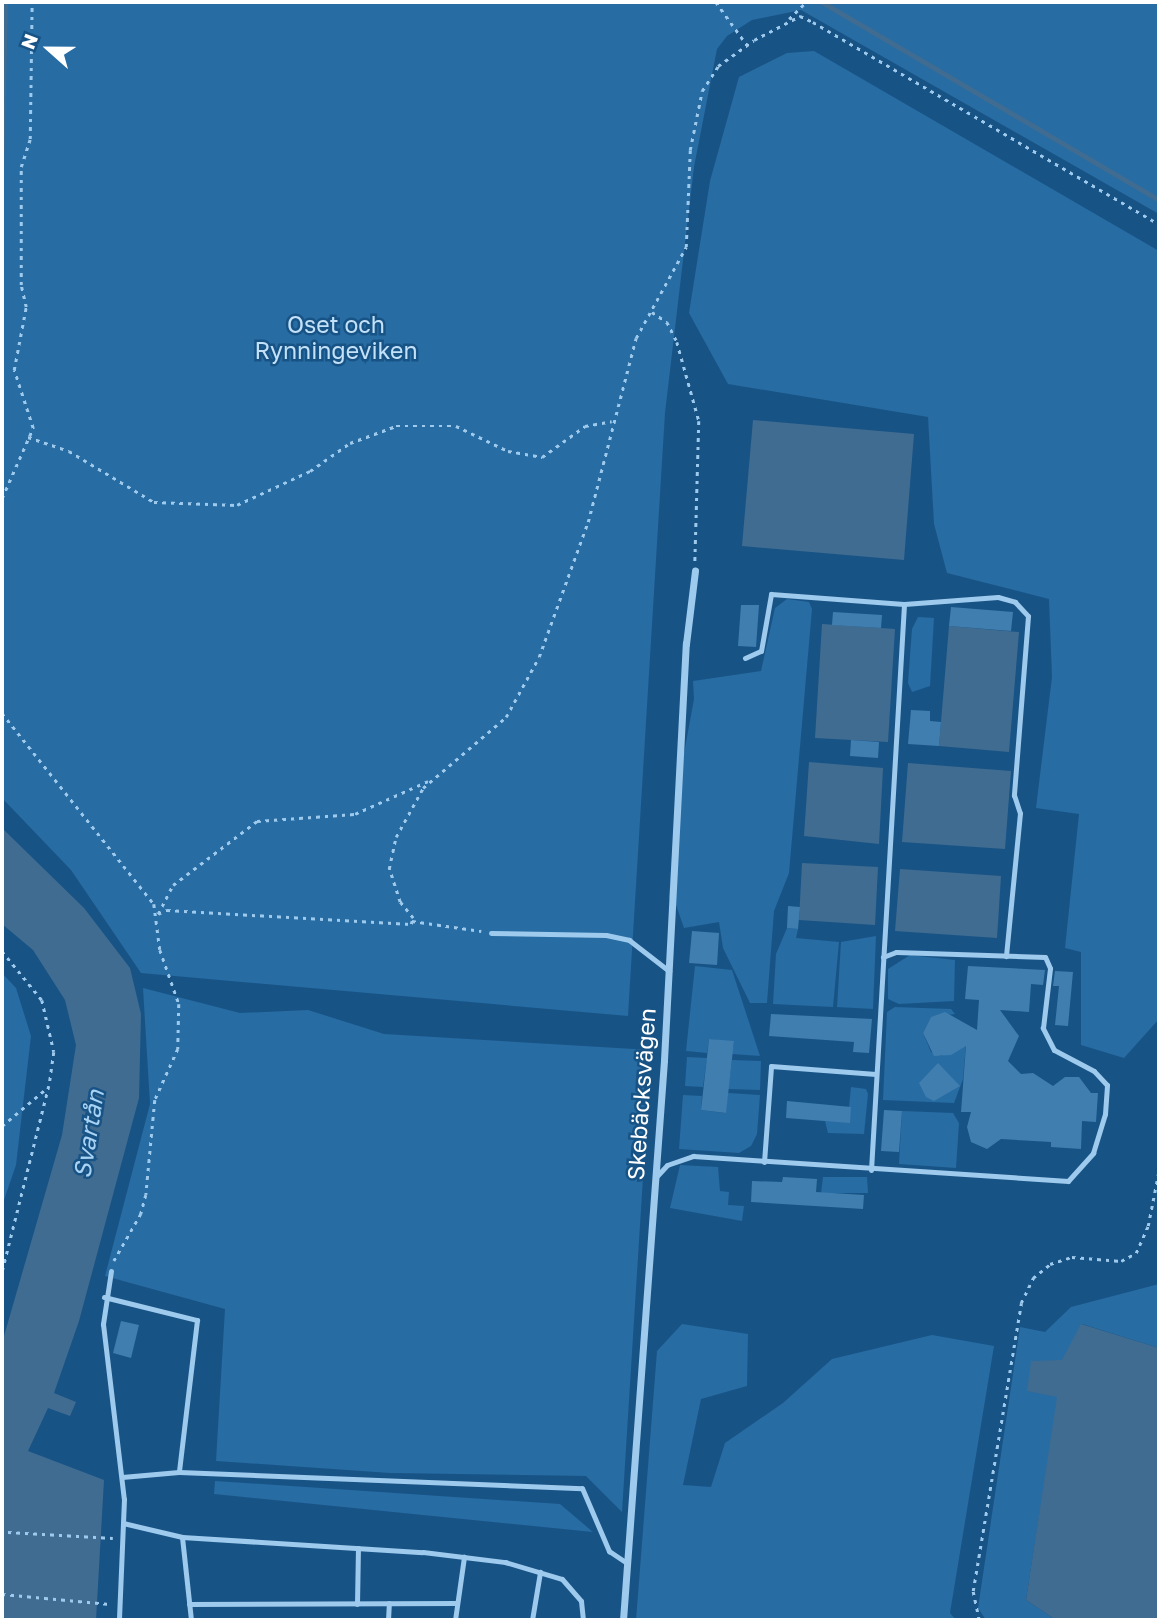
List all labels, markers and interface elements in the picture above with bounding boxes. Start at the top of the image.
north arrow [14,14,84,84]
text: N [16,30,42,52]
park label: Oset och Rynningeviken [254,310,418,364]
street label: Skebäcksvägen [621,1007,661,1181]
water label: Svartån [67,1088,109,1180]

